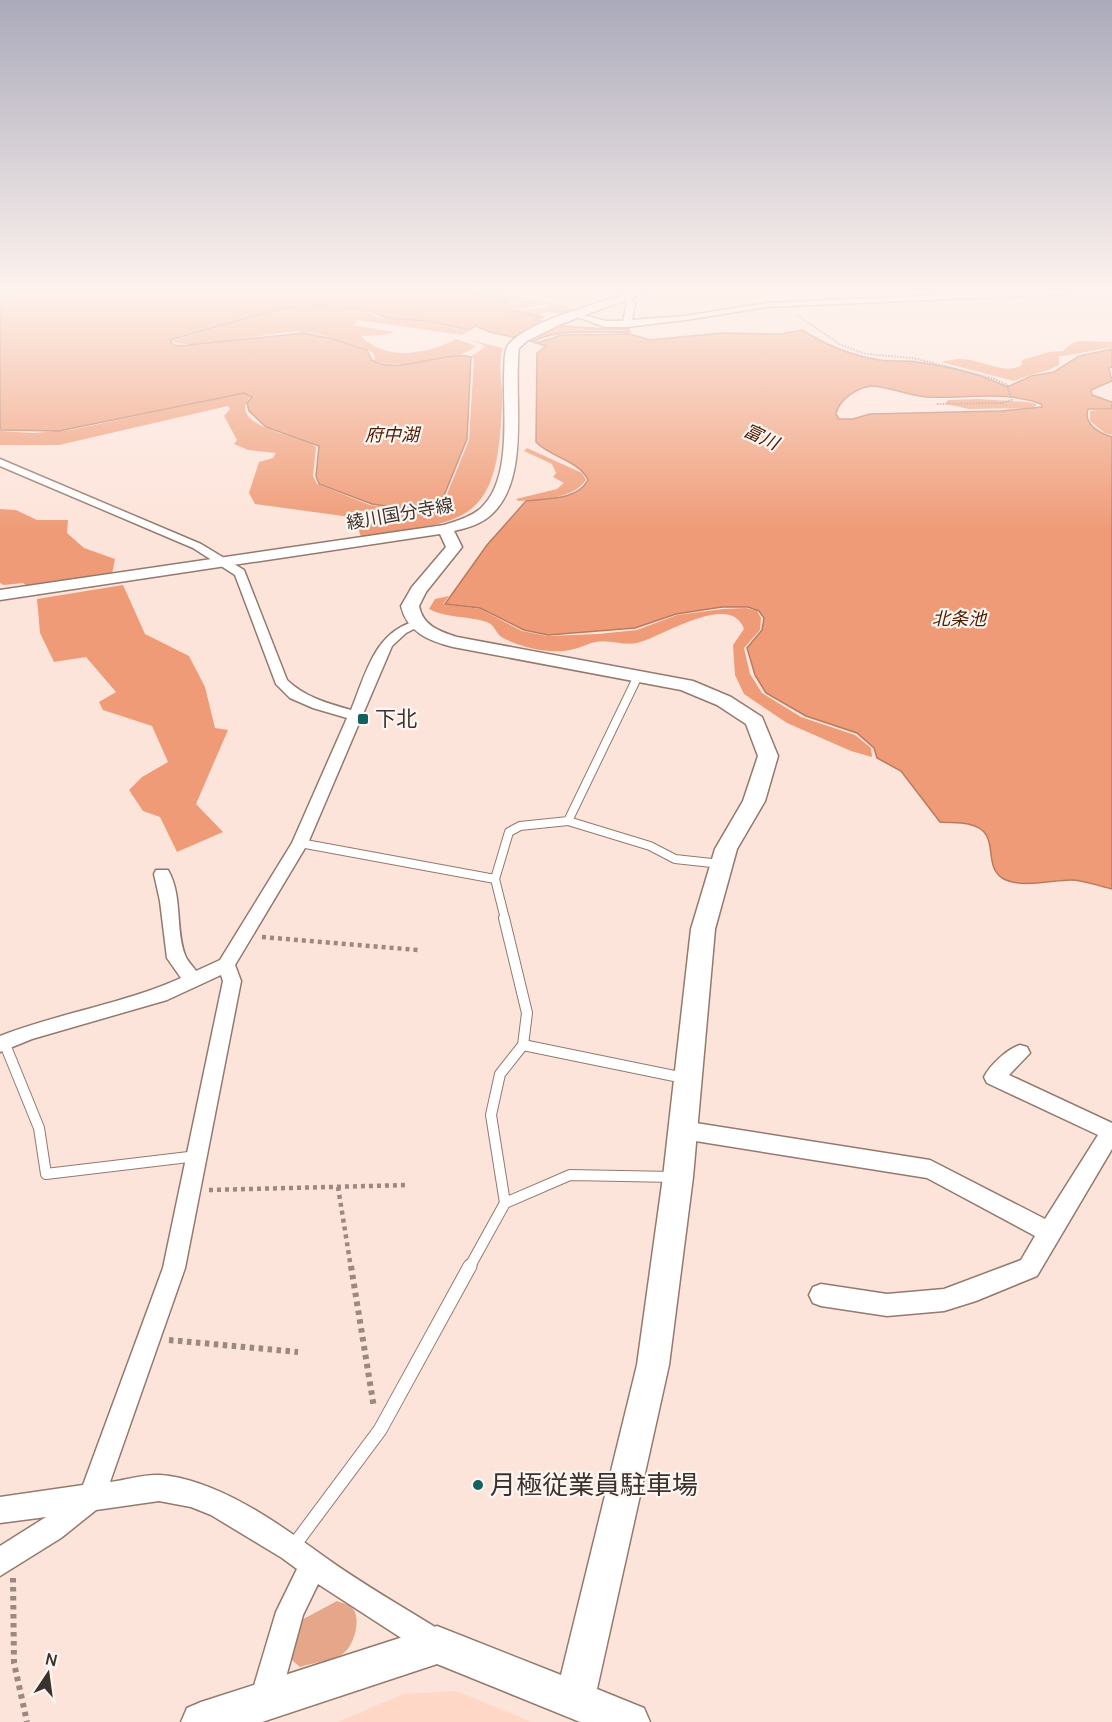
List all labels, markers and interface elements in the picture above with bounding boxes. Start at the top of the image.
water label: 富川 [740,418,785,455]
water label: 府中湖 [365,422,422,446]
street label: 綾川国分寺線 [345,492,455,534]
water label: 北条池 [932,606,988,630]
place label: 下北 [375,704,417,732]
marker: 下北 [356,712,370,726]
place label: 月極従業員駐車場 [490,1466,698,1502]
marker: 月極従業員駐車場 [471,1478,485,1492]
north arrow [18,1644,78,1704]
text: N [43,1647,59,1671]

